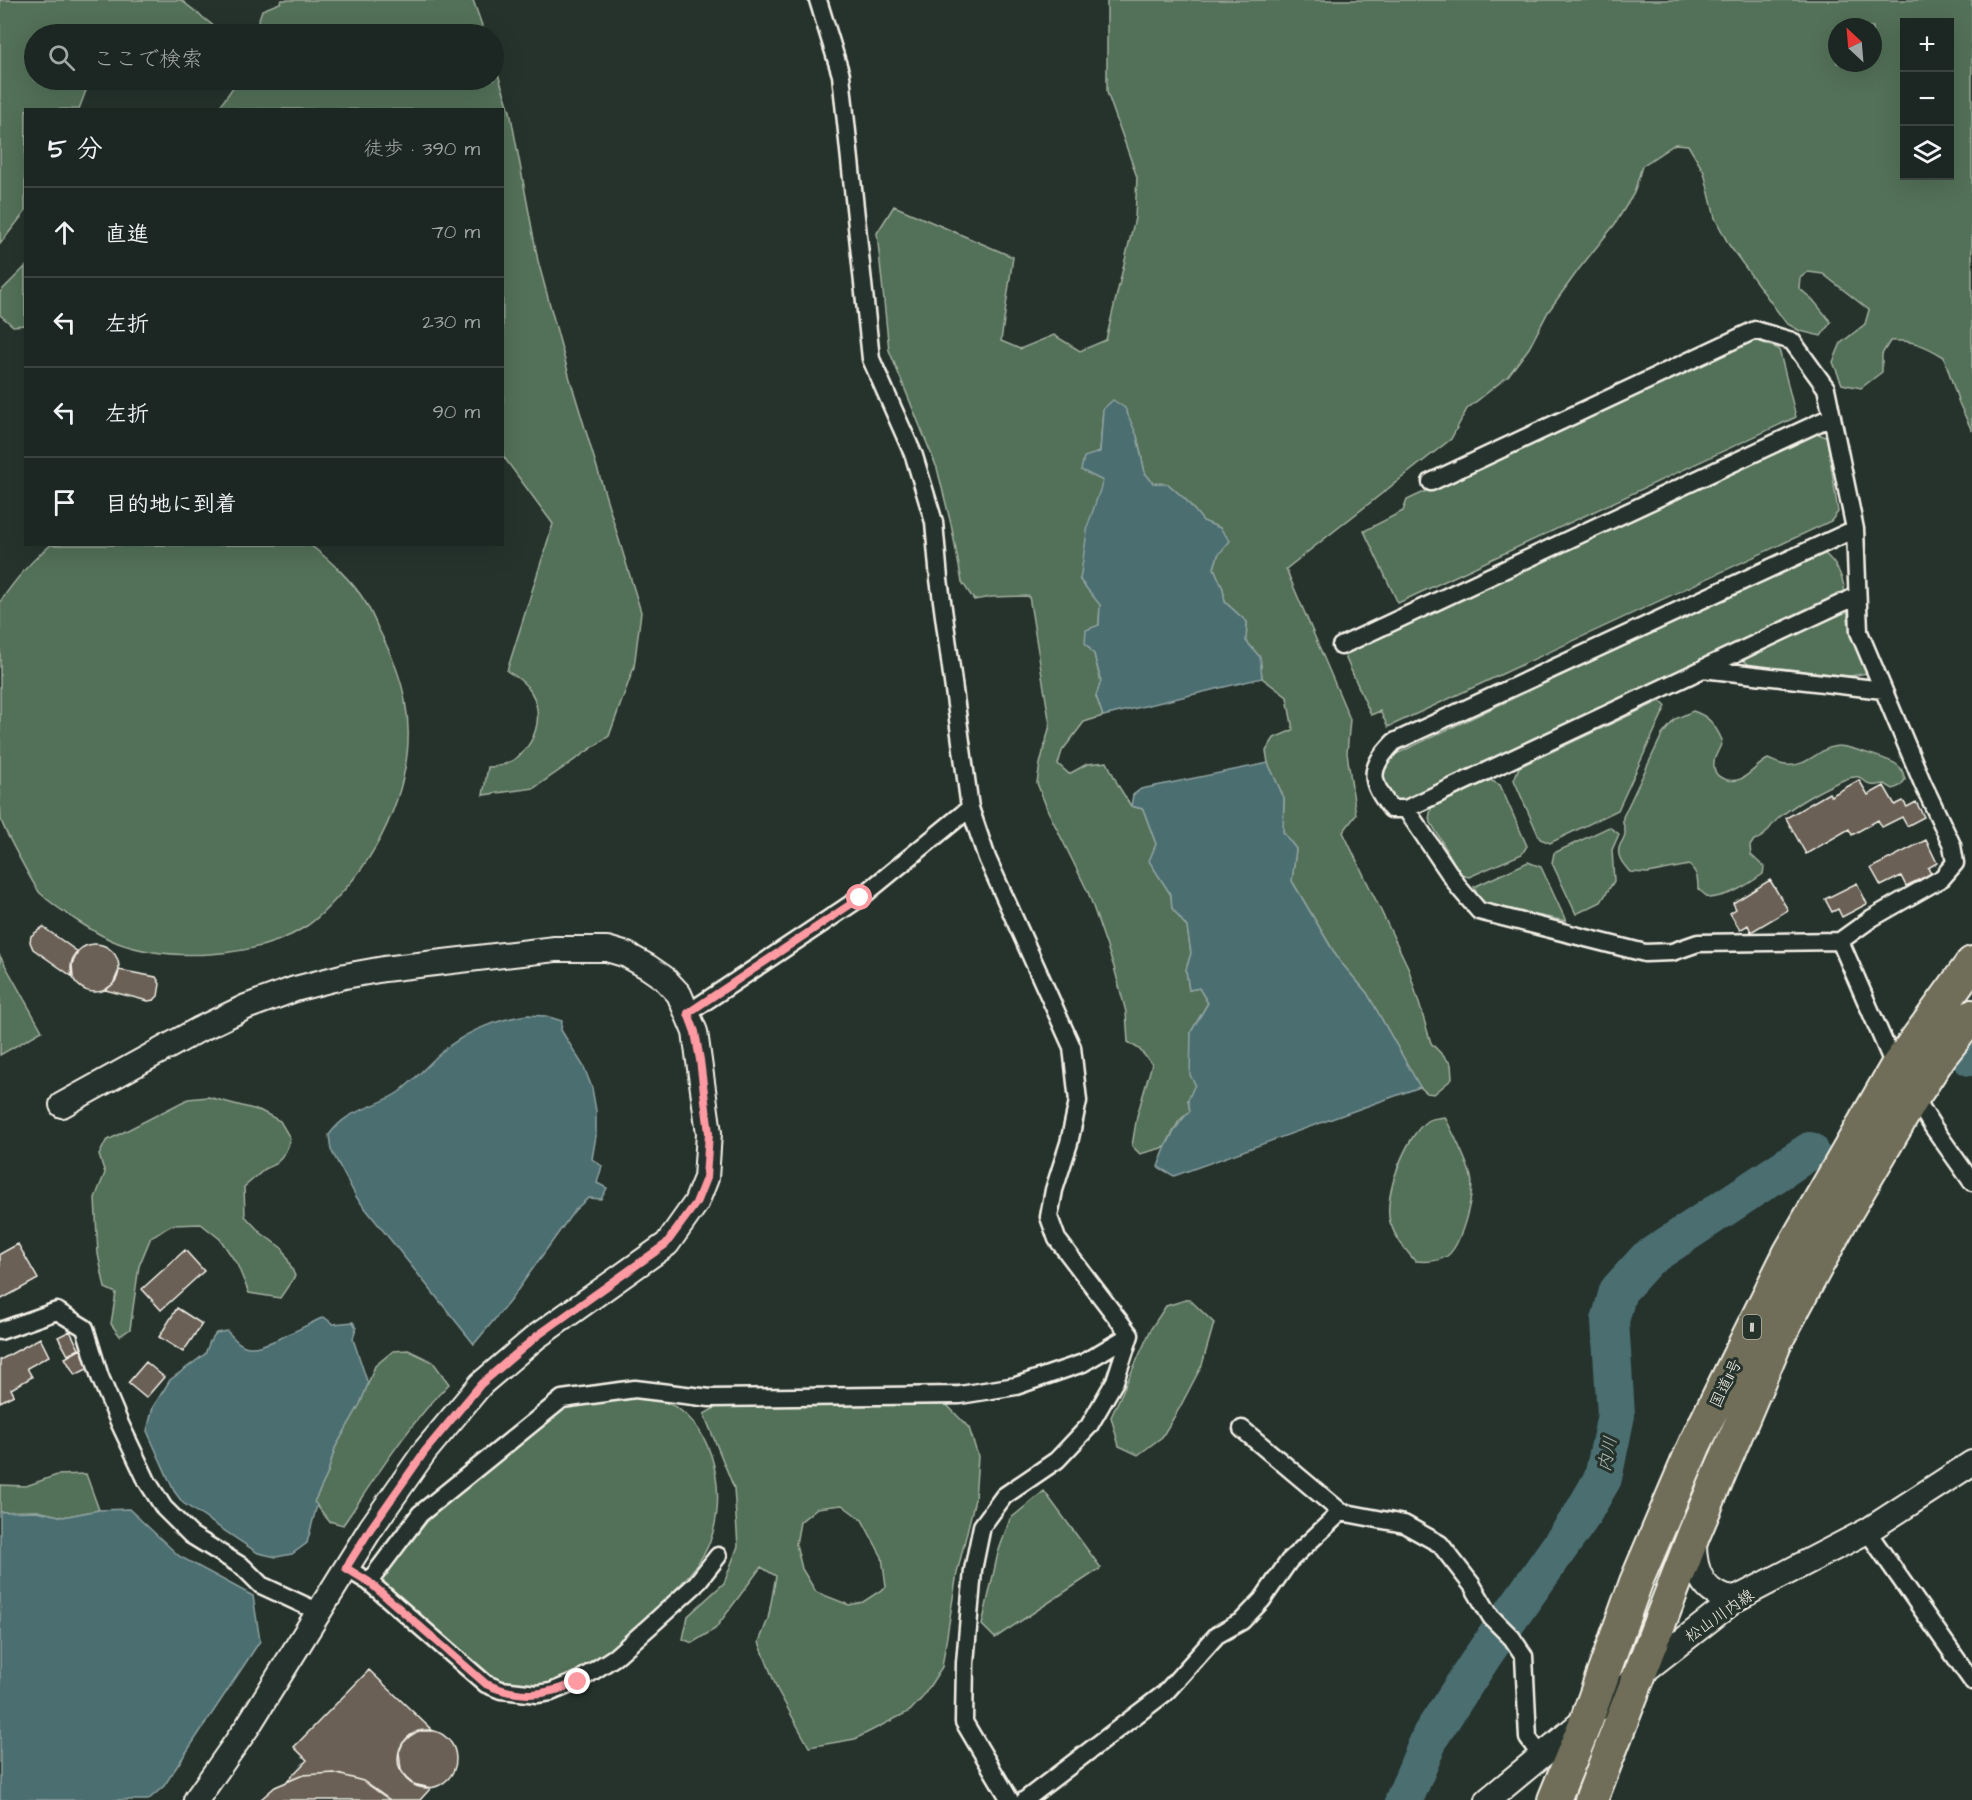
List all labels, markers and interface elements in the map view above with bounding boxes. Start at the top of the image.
north arrow [1828,18,1882,72]
map controls [1900,18,1954,180]
button: + [1900,18,1954,72]
search box [24,24,504,90]
icon: search [45,41,78,74]
text: ここで検索 [93,44,203,75]
button: − [1900,72,1954,126]
button: layers [1900,126,1954,180]
text: 5 分 [48,131,103,167]
text: 徒歩 · 390 m [363,135,480,163]
icon: ahead [48,216,81,249]
text: 70 m [432,218,480,246]
text: 直進 [105,219,149,250]
icon: left [48,306,81,339]
text: 230 m [422,308,480,336]
text: 左折 [105,309,149,340]
icon: left [48,396,81,429]
text: 90 m [432,398,480,426]
text: 左折 [105,399,149,430]
icon: arrive [48,486,81,519]
text: 目的地に到着 [105,489,237,520]
route start [846,884,872,910]
road number: 11 [1743,1315,1761,1339]
street label: 国道11号 [1705,1355,1747,1412]
water label: 内川 [1592,1434,1623,1474]
street label: 松山川内線 [1680,1584,1759,1648]
route end [564,1668,590,1694]

